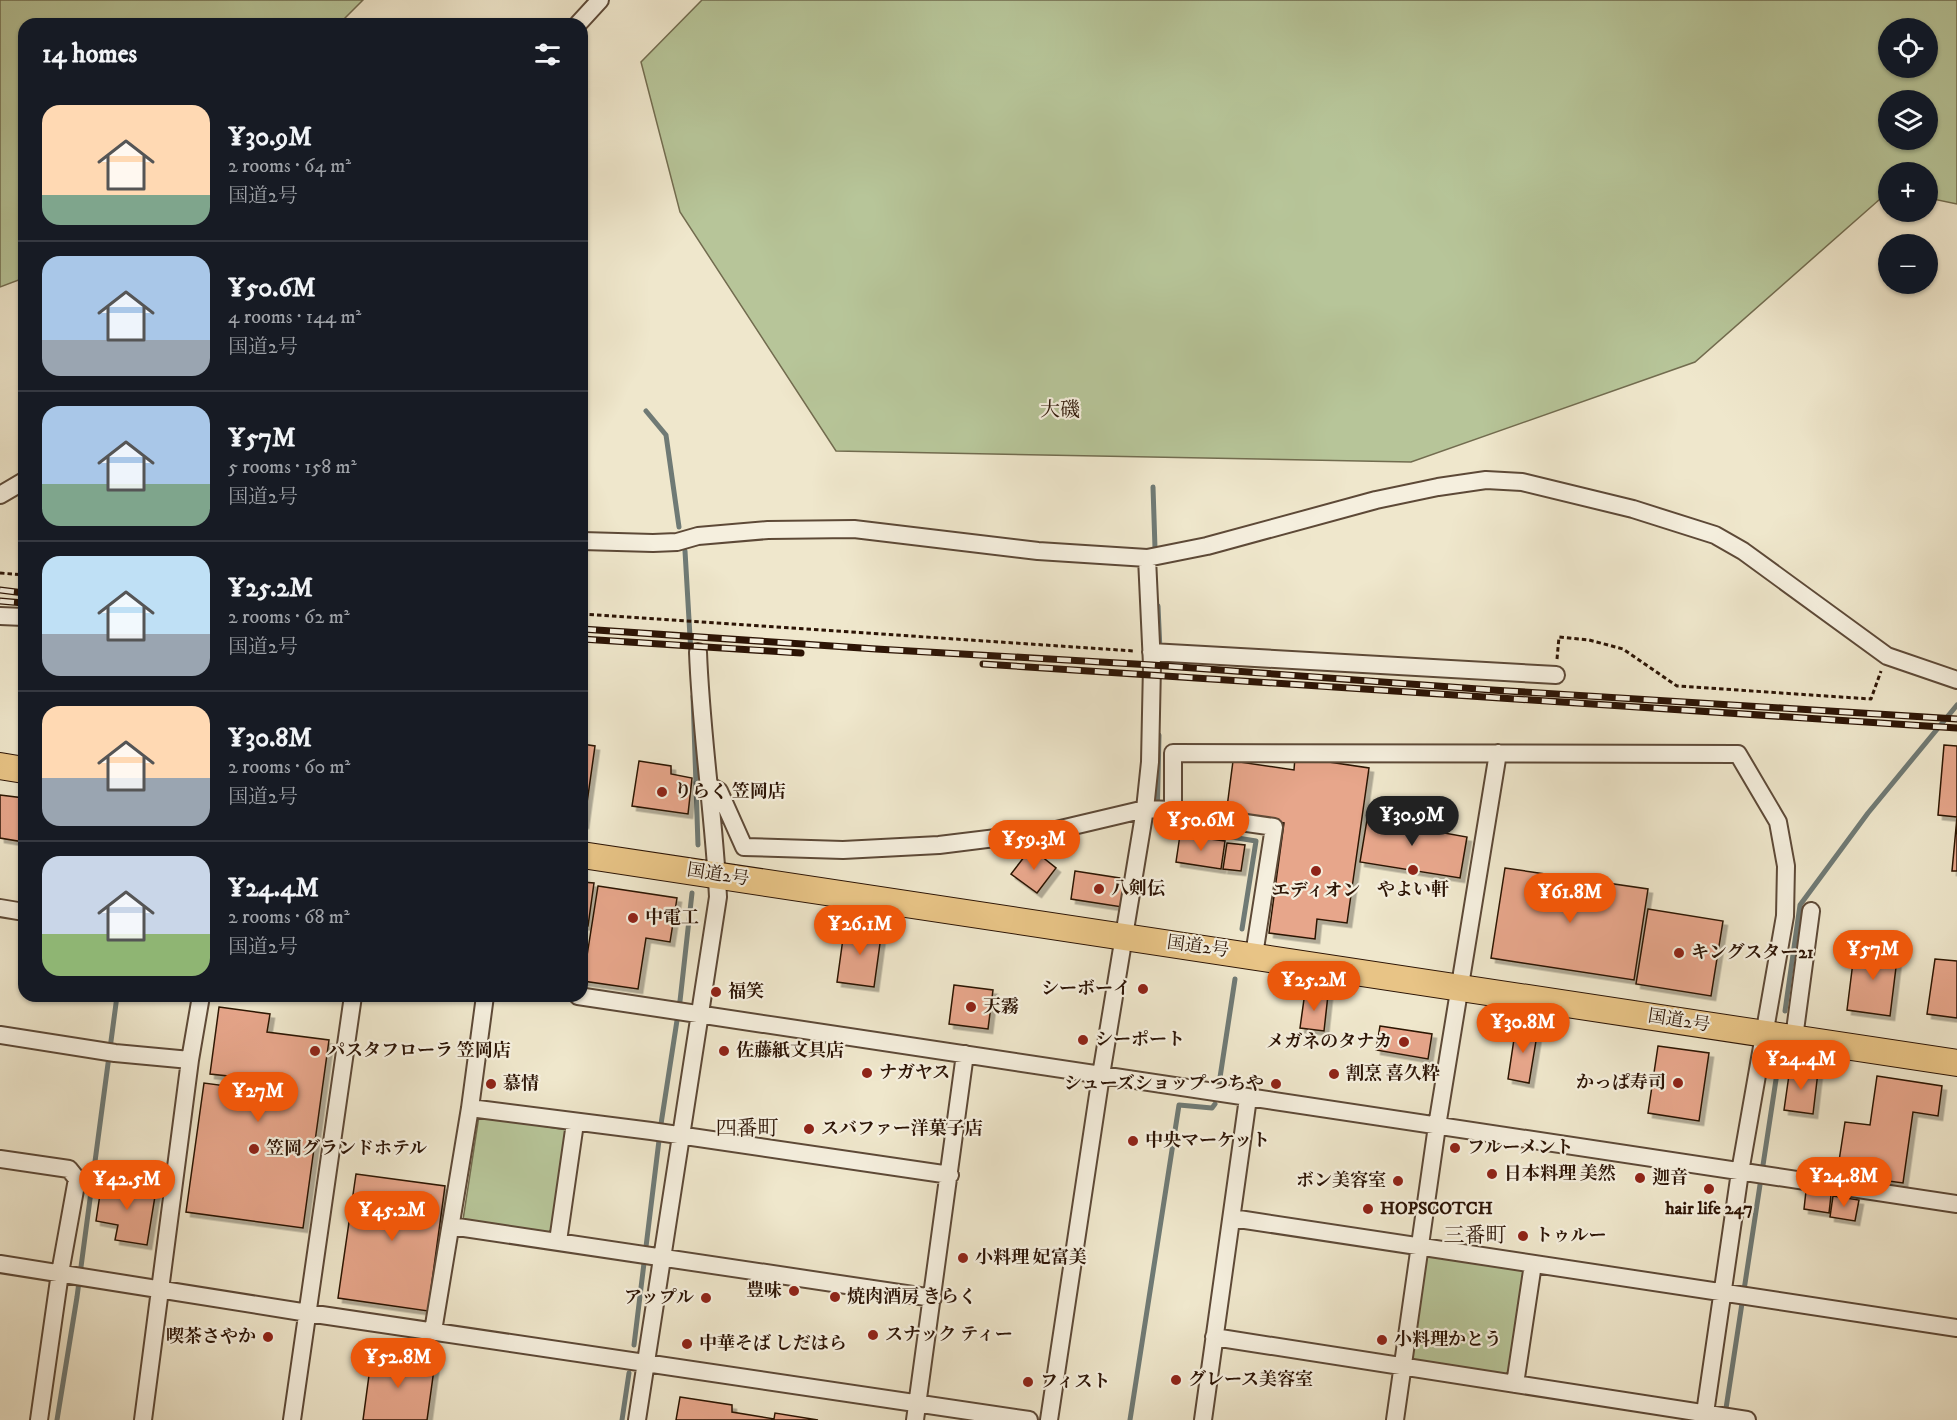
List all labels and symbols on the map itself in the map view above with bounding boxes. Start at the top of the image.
district label: 大磯 [1040,398,1080,423]
place label: りらく 笠岡店 [674,781,786,803]
marker: りらく 笠岡店 [655,785,669,799]
pin: ¥30.9M [1363,796,1461,847]
pin: ¥50.6M [1152,801,1250,852]
pin: ¥59.3M [985,820,1083,871]
street label: 国道2号 [685,859,751,891]
marker: やよい軒 [1406,863,1420,877]
marker: エディオン [1309,864,1323,878]
pin: ¥61.8M [1521,873,1619,924]
place label: 八剣伝 [1111,878,1165,900]
place label: やよい軒 [1377,879,1449,901]
place label: エディオン [1272,880,1360,902]
marker: 八剣伝 [1092,882,1106,896]
pin: ¥26.1M [811,905,909,956]
place label: 中電工 [645,907,699,929]
marker: 中電工 [626,911,640,925]
pin: ¥57M [1837,930,1909,981]
street label: 国道2号 [1165,932,1231,962]
place label: キングスター21 [1691,942,1814,964]
marker: キングスター21 [1672,946,1686,960]
pin: ¥25.2M [1265,961,1363,1012]
place label: シーボーイ [1041,978,1131,1000]
place label: 福笑 [728,981,764,1003]
marker: シーボーイ [1136,982,1150,996]
marker: 福笑 [709,985,723,999]
place label: 天霧 [983,996,1019,1018]
marker: 天霧 [964,1000,978,1014]
pin: ¥30.8M [1474,1003,1572,1054]
street label: 国道2号 [1646,1005,1712,1037]
place label: シーポート [1095,1029,1185,1051]
place label: メガネのタナカ [1266,1031,1392,1053]
marker: シーポート [1076,1033,1090,1047]
marker: メガネのタナカ [1397,1035,1411,1049]
place label: パスタフローラ 笠岡店 [327,1040,511,1062]
place label: 佐藤紙文具店 [736,1040,844,1062]
pin: ¥24.4M [1752,1040,1850,1091]
marker: パスタフローラ 笠岡店 [308,1044,322,1058]
marker: 佐藤紙文具店 [717,1044,731,1058]
place label: ナガヤス [879,1062,950,1084]
place label: 割烹 喜久粋 [1346,1063,1440,1085]
marker: ナガヤス [860,1066,874,1080]
marker: 割烹 喜久粋 [1327,1067,1341,1081]
pin: ¥27M [222,1072,294,1123]
place label: かっぱ寿司 [1576,1072,1666,1094]
place label: 慕情 [503,1073,539,1095]
place label: シューズショップ つちや [1064,1073,1264,1095]
marker: かっぱ寿司 [1671,1076,1685,1090]
marker: 慕情 [484,1077,498,1091]
marker: シューズショップ つちや [1269,1077,1283,1091]
district label: 四番町 [716,1116,779,1142]
place label: スバファー洋菓子店 [821,1118,983,1140]
marker: スバファー洋菓子店 [802,1122,816,1136]
place label: 中央マーケット [1145,1130,1270,1152]
marker: 中央マーケット [1126,1134,1140,1148]
place label: フルーメント [1467,1137,1573,1159]
place label: 笠岡グランドホテル [266,1138,427,1160]
marker: フルーメント [1448,1141,1462,1155]
marker: 笠岡グランドホテル [247,1142,261,1156]
pin: ¥24.8M [1795,1157,1893,1208]
pin: ¥42.5M [78,1160,176,1211]
place label: 日本料理 美然 [1504,1163,1616,1185]
marker: 日本料理 美然 [1485,1167,1499,1181]
place label: 迦音 [1652,1167,1688,1189]
place label: ボン美容室 [1296,1170,1386,1192]
marker: 迦音 [1633,1171,1647,1185]
marker: ボン美容室 [1391,1174,1405,1188]
marker: hair life 247 [1702,1182,1716,1196]
pin: ¥45.2M [343,1191,441,1242]
place label: HOPSCOTCH [1380,1198,1493,1220]
place label: hair life 247 [1664,1198,1753,1220]
marker: HOPSCOTCH [1361,1202,1375,1216]
district label: 三番町 [1444,1223,1507,1249]
place label: トゥルー [1535,1225,1607,1247]
marker: トゥルー [1516,1229,1530,1243]
place label: 小料理 妃富美 [975,1247,1087,1269]
marker: 小料理 妃富美 [956,1251,970,1265]
place label: 豊味 [746,1280,782,1302]
marker: 豊味 [787,1284,801,1298]
place label: 焼肉酒房 きらく [847,1286,977,1308]
place label: アップル [624,1287,694,1309]
marker: 焼肉酒房 きらく [828,1290,842,1304]
marker: アップル [699,1291,713,1305]
place label: スナック ティー [885,1324,1013,1346]
place label: 喫茶さやか [166,1326,256,1348]
marker: スナック ティー [866,1328,880,1342]
place label: 小料理かとう [1394,1329,1502,1351]
marker: 喫茶さやか [261,1330,275,1344]
place label: 中華そば しだはら [699,1333,847,1355]
marker: 小料理かとう [1375,1333,1389,1347]
marker: 中華そば しだはら [680,1337,694,1351]
pin: ¥52.8M [349,1338,447,1389]
place label: グレース美容室 [1188,1369,1313,1391]
place label: フィスト [1040,1371,1111,1393]
marker: グレース美容室 [1169,1373,1183,1387]
marker: フィスト [1021,1375,1035,1389]

